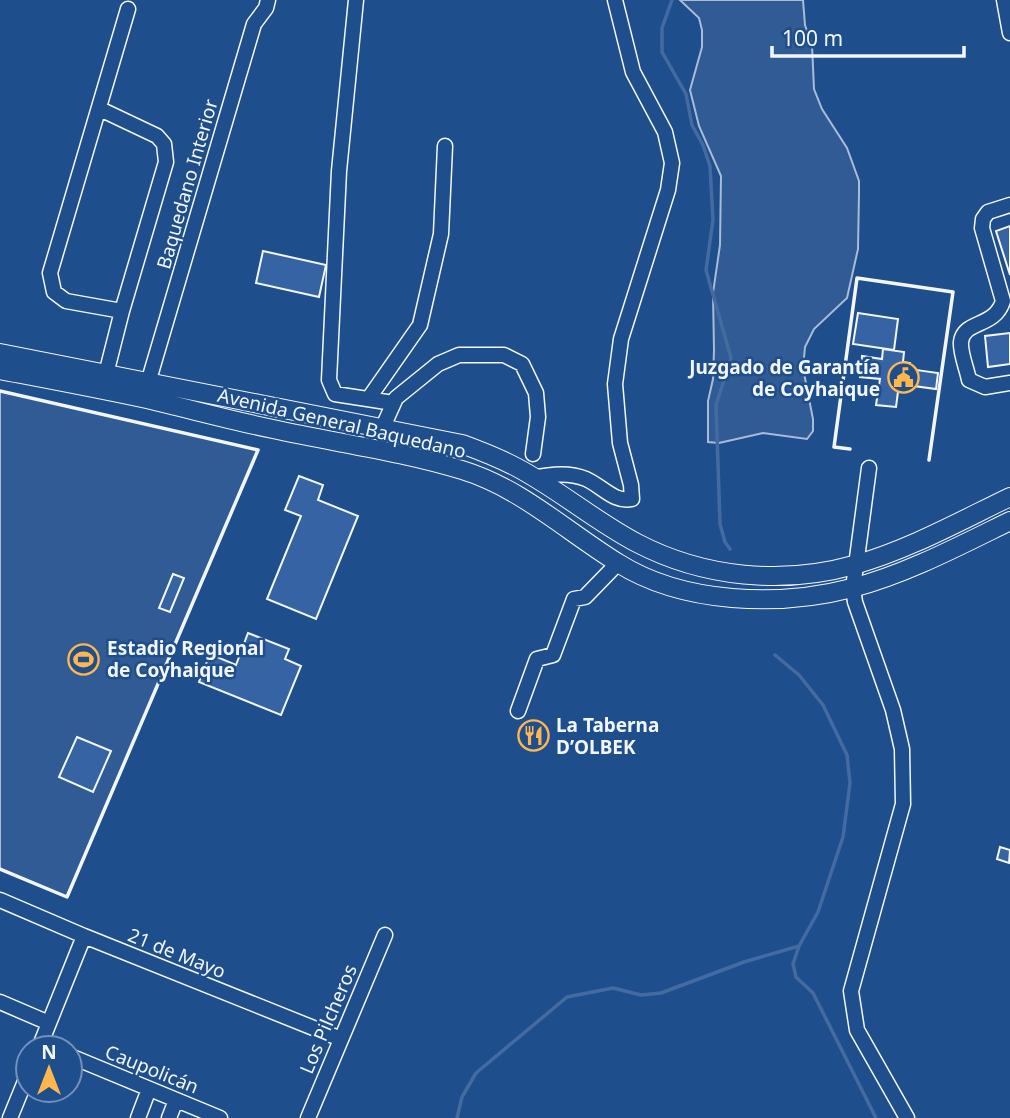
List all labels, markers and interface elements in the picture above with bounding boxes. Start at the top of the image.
scale bar [772,14,964,58]
text: 100 m [782,24,843,52]
street label: Baquedano Interior [150,96,224,272]
place label: Juzgado de Garantía de Coyhaique [687,354,880,402]
public building icon: Juzgado de Garantía de Coyhaique [886,361,920,395]
street label: Avenida General Baquedano [215,382,469,464]
place label: Estadio Regional de Coyhaique [107,635,264,683]
sports icon: Estadio Regional de Coyhaique [67,642,101,676]
place label: La Taberna D’OLBEK [556,712,659,760]
restaurant icon: La Taberna D’OLBEK [516,719,550,753]
street label: 21 de Mayo [124,922,230,984]
street label: Los Pilcheros [293,960,363,1078]
north arrow [14,1034,84,1104]
street label: Caupolicán [101,1038,203,1100]
text: N [41,1039,57,1065]

